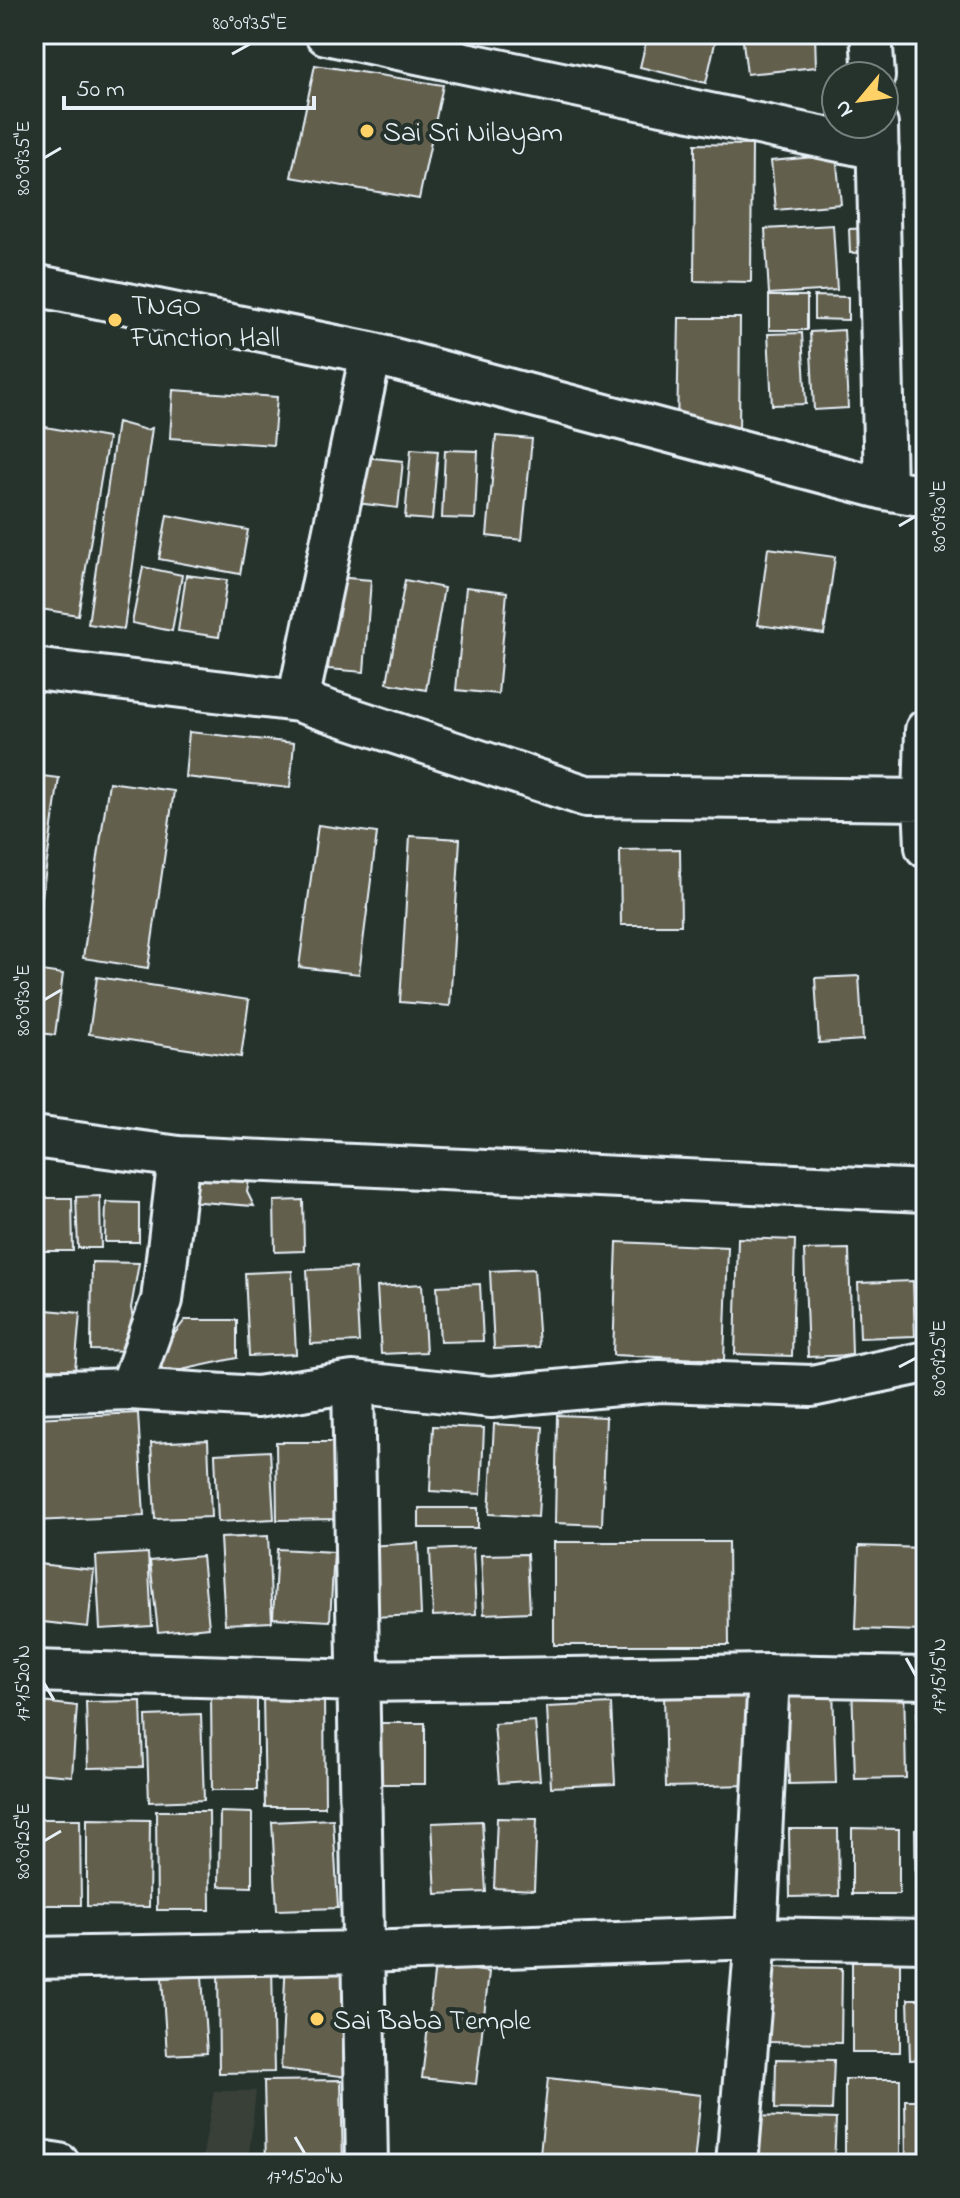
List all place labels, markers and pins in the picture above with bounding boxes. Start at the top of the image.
place label: Sai Sri Nilayam [383,114,563,155]
marker: Sai Sri Nilayam [358,122,376,140]
place label: TNGO Function Hall [130,287,280,360]
marker: TNGO Function Hall [106,311,124,329]
place label: Sai Baba Temple [333,2002,531,2043]
marker: Sai Baba Temple [308,2010,326,2028]

